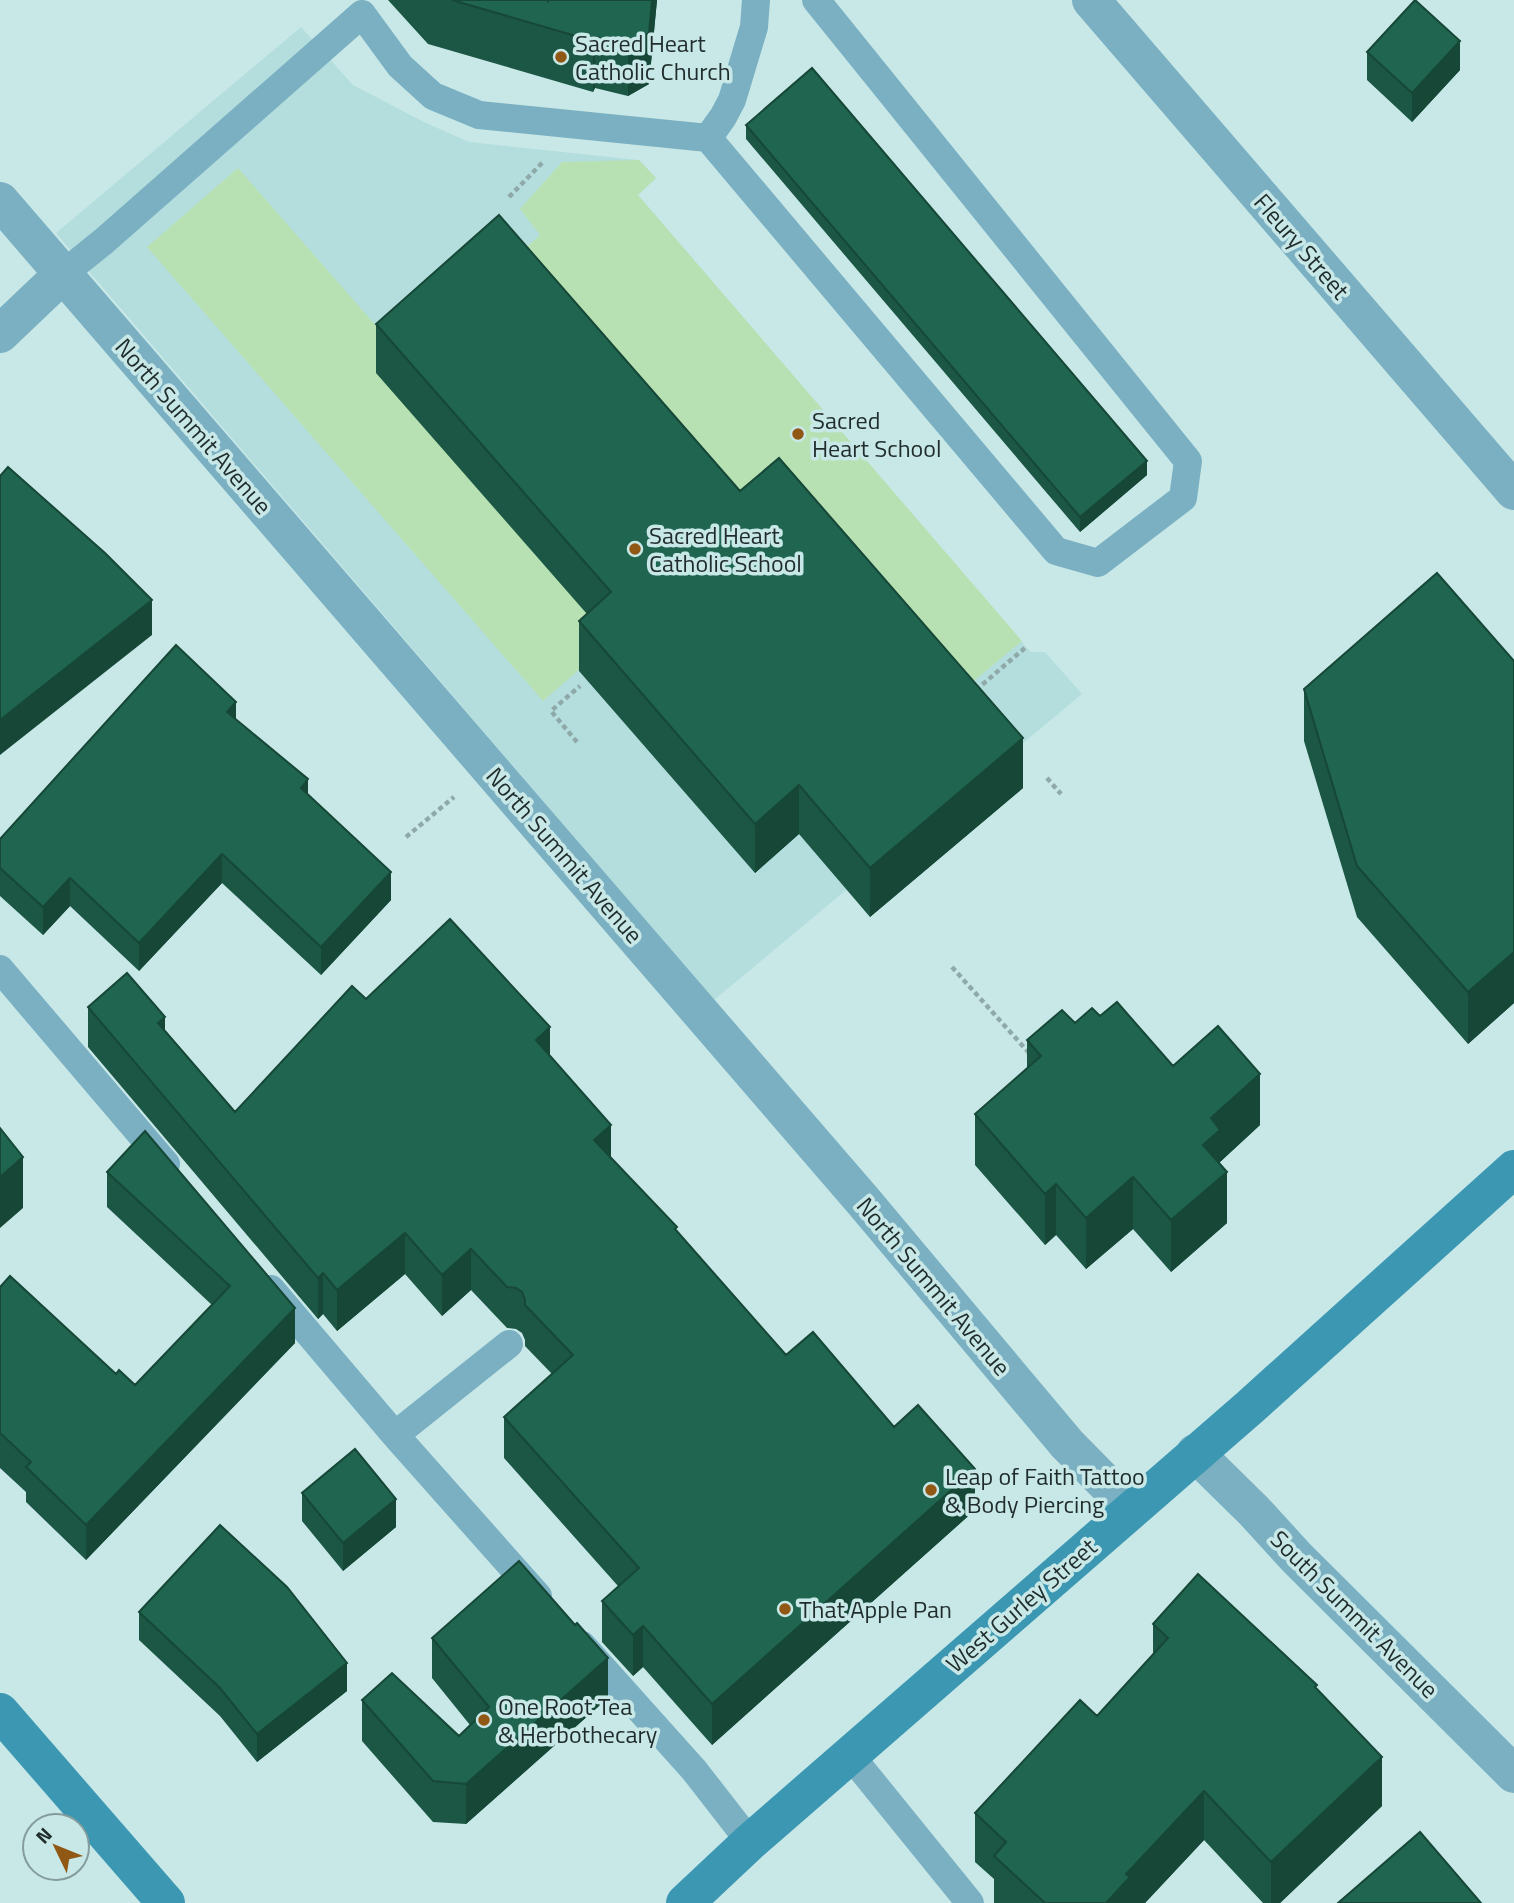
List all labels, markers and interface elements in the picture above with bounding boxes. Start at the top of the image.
place label: Sacred Heart Catholic Church [575,25,731,89]
marker: Sacred Heart Catholic Church [553,49,569,65]
street label: Fleury Street [1246,185,1359,307]
street label: North Summit Avenue [107,330,281,522]
place label: Sacred Heart School [812,402,941,466]
marker: Sacred Heart School [790,426,806,442]
place label: Sacred Heart Catholic School [649,517,802,581]
marker: Sacred Heart Catholic School [627,541,643,557]
street label: North Summit Avenue [478,759,652,951]
street label: North Summit Avenue [848,1189,1020,1383]
place label: Leap of Faith Tattoo & Body Piercing [945,1458,1145,1522]
marker: Leap of Faith Tattoo & Body Piercing [923,1482,939,1498]
street label: South Summit Avenue [1263,1522,1447,1706]
street label: West Gurley Street [938,1529,1105,1681]
place label: That Apple Pan [799,1591,952,1627]
marker: That Apple Pan [777,1601,793,1617]
place label: One Root Tea & Herbothecary [498,1688,658,1752]
marker: One Root Tea & Herbothecary [476,1712,492,1728]
north arrow [21,1812,91,1882]
text: N [28,1820,58,1850]

